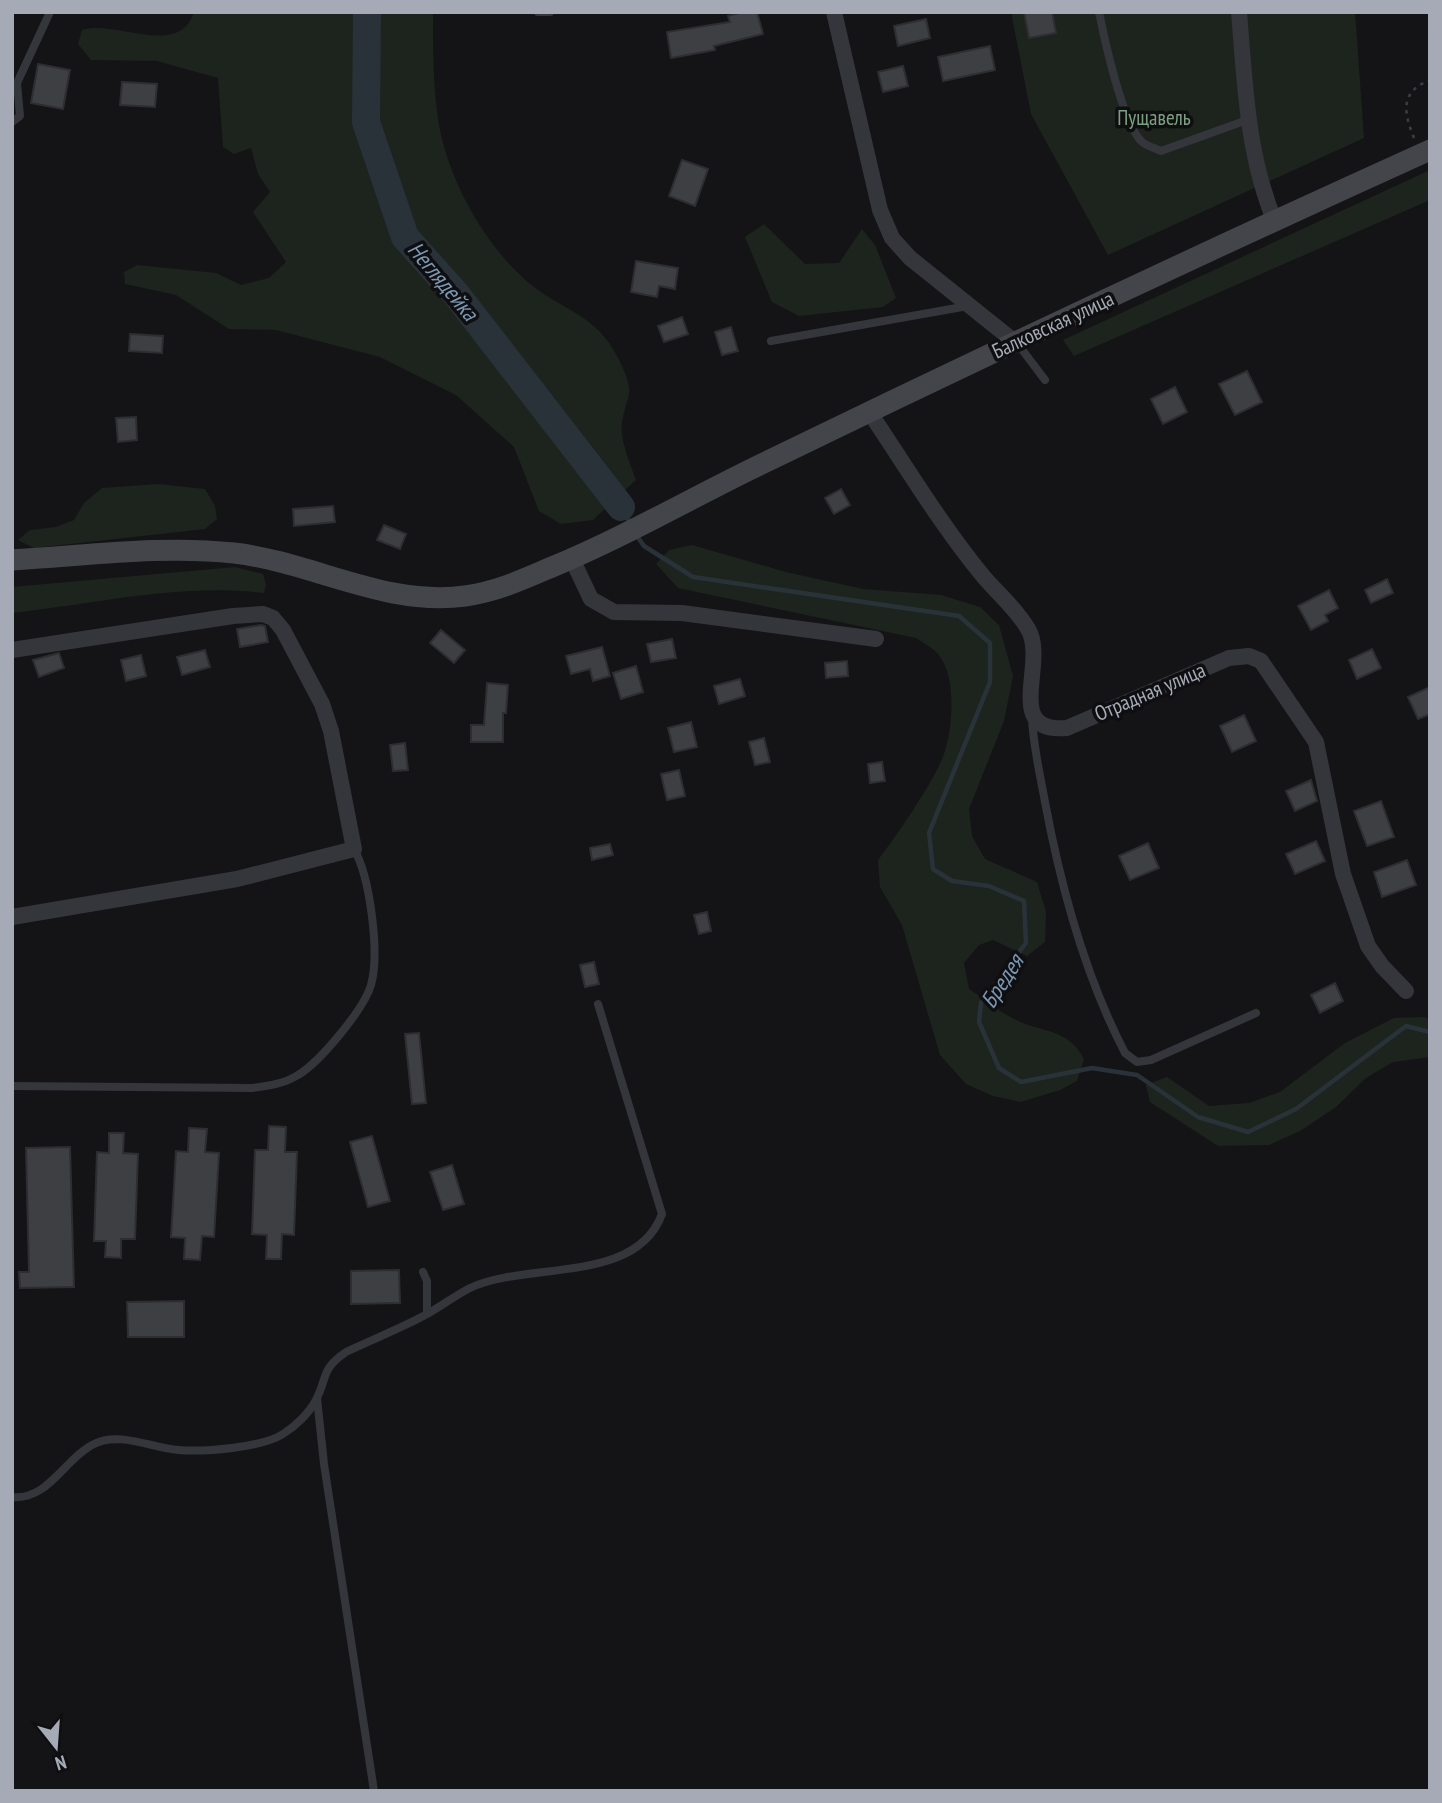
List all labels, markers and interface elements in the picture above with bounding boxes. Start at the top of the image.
park label: Пущавель [1117,104,1191,131]
water label: Неглядейка [402,235,486,327]
street label: Балковская улица [988,285,1118,365]
street label: Отрадная улица [1090,656,1209,727]
water label: Бредея [974,947,1031,1013]
north arrow [21,1712,91,1782]
text: N [53,1750,69,1776]

